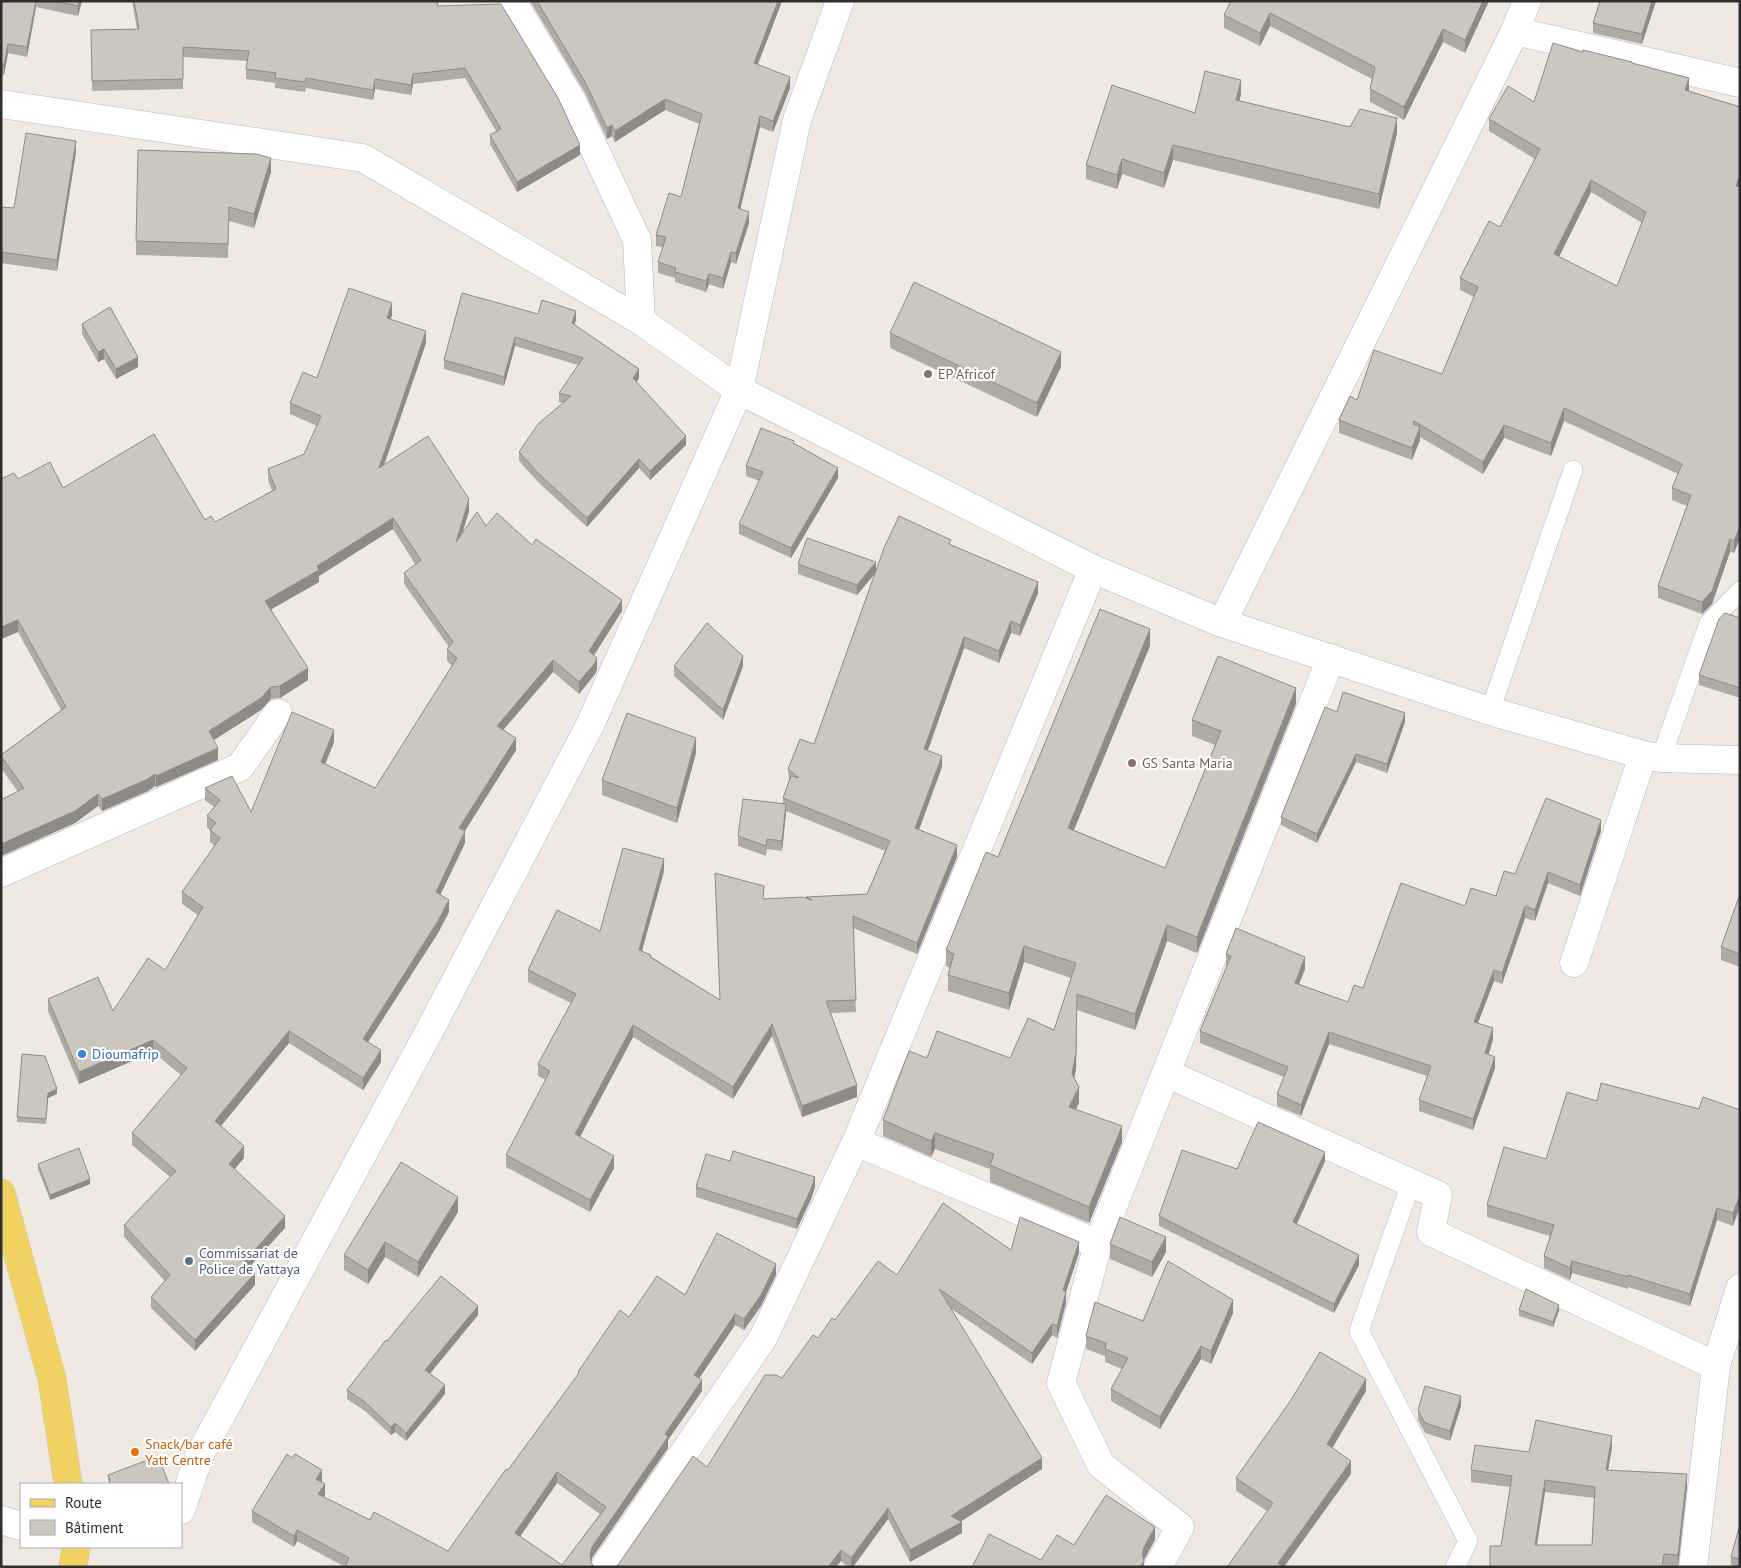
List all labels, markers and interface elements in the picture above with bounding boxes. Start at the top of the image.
place label: EP Africof [938,365,996,383]
marker: EP Africof [922,368,934,380]
place label: GS Santa Maria [1142,754,1233,772]
marker: GS Santa Maria [1126,757,1138,769]
place label: Dioumafrip [92,1045,159,1063]
marker: Dioumafrip [76,1048,88,1060]
place label: Commissariat de Police de Yattaya [199,1244,300,1278]
marker: Commissariat de Police de Yattaya [183,1255,195,1267]
place label: Snack/bar café Yatt Centre [145,1435,233,1469]
marker: Snack/bar café Yatt Centre [129,1446,141,1458]
legend [20,1483,182,1548]
text: Route [65,1493,102,1512]
text: Bâtiment [65,1518,123,1537]

